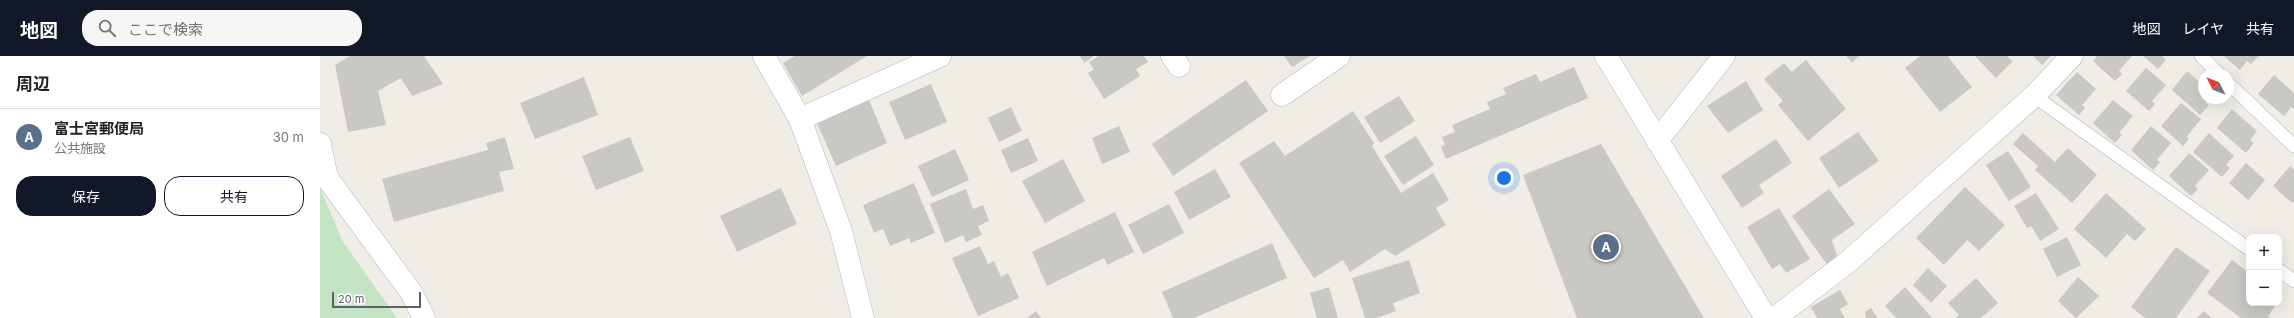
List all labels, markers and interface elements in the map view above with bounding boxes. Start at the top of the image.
search box [82,10,362,46]
icon: search [96,17,118,39]
text: 地図 [20,19,58,42]
text: ここで検索 [128,20,203,39]
text: 地図 [2132,20,2160,37]
text: レイヤ [2182,20,2224,37]
text: 共有 [2246,20,2274,37]
north arrow [2198,68,2234,104]
text: 周辺 [16,74,50,94]
text: 富士宮郵便局 [54,119,144,138]
text: A [24,129,34,145]
text: 30 m [273,129,304,145]
text: 公共施設 [54,140,106,156]
your location [1494,168,1514,188]
button: 保存 [16,176,156,216]
button: 共有 [164,176,304,216]
pin: A [1593,232,1619,262]
map controls [2246,234,2282,306]
button: + [2246,234,2282,270]
button: − [2246,270,2282,306]
scale bar [332,290,421,309]
text: 20 m [338,292,364,306]

